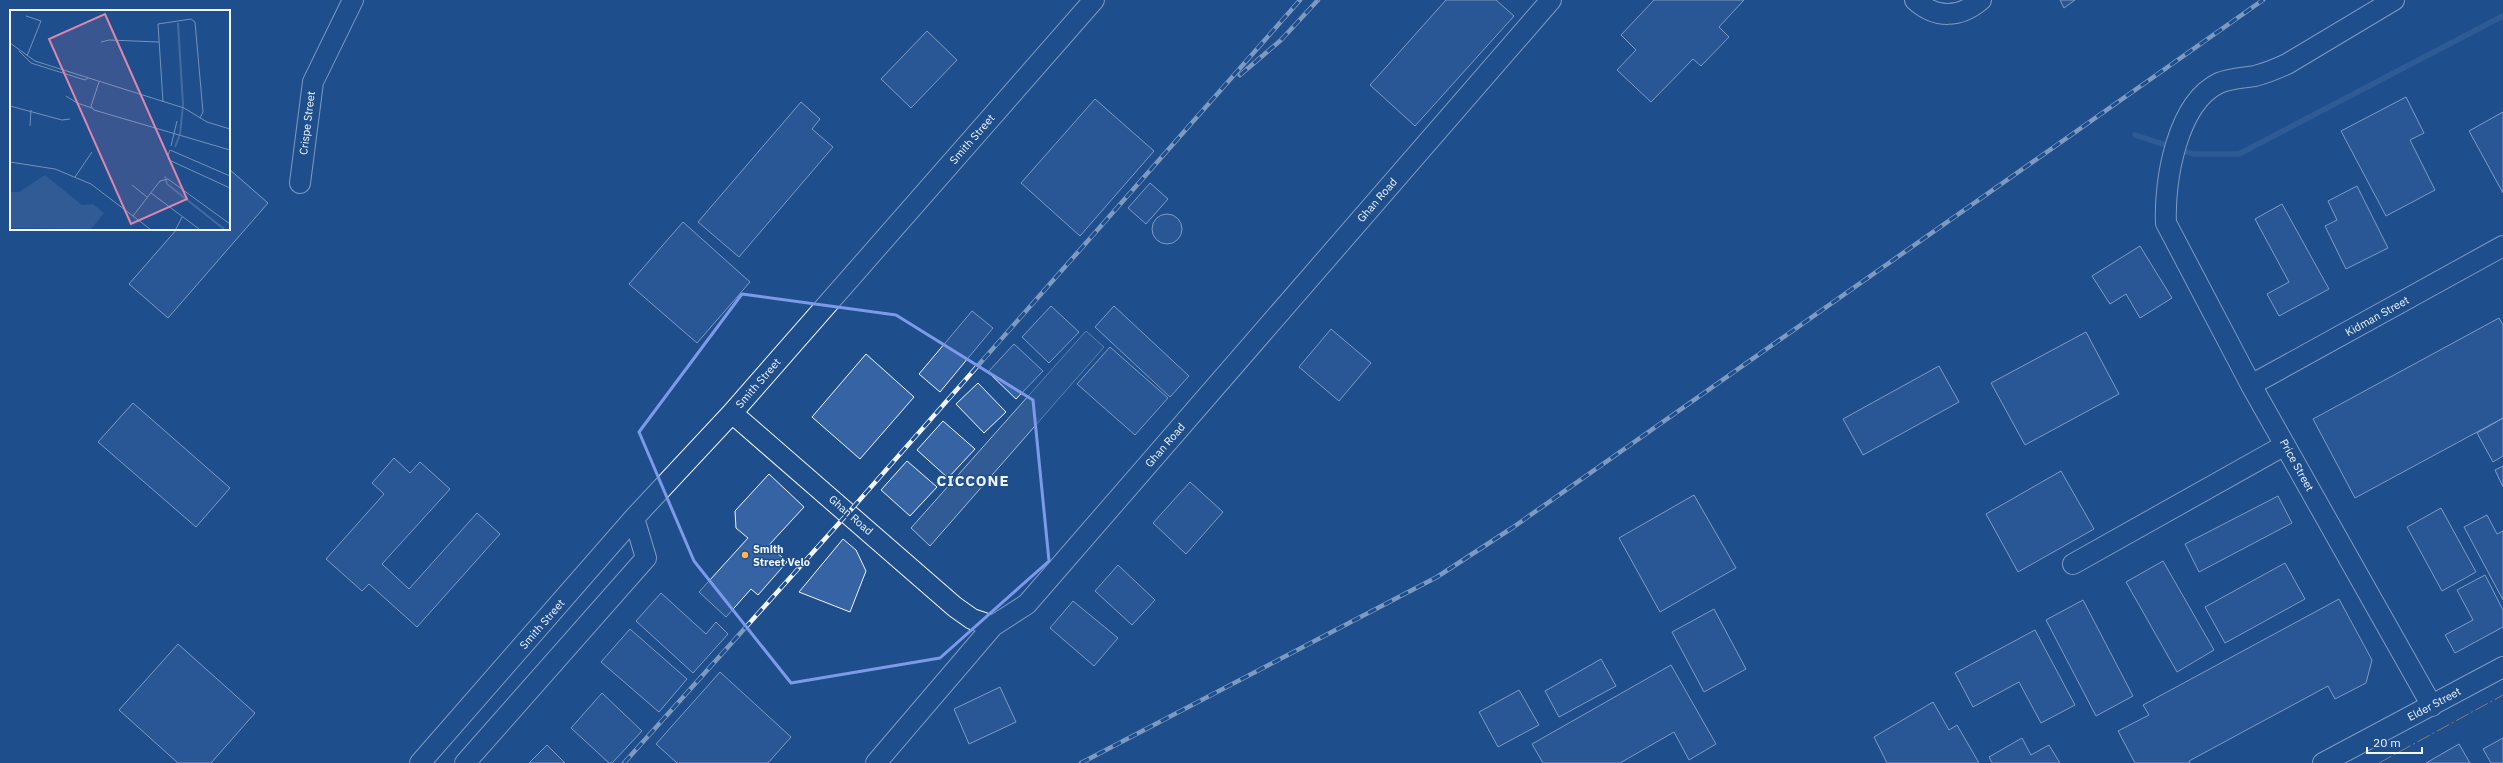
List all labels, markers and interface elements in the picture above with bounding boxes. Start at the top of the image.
inset map [10,10,230,230]
street label: Crispe Street [296,90,318,156]
street label: Smith Street [947,111,998,167]
street label: Ghan Road [1354,175,1400,225]
street label: Kidman Street [2343,293,2411,339]
street label: Smith Street [733,355,784,411]
street label: Ghan Road [1142,420,1188,470]
street label: Price Street [2277,436,2317,494]
district label: CICCONE [936,471,1010,490]
street label: Ghan Road [826,492,876,538]
place label: Smith Street Velo [753,542,810,569]
marker: Smith Street Velo [740,550,750,560]
street label: Smith Street [517,596,568,652]
street label: Elder Street [2405,684,2463,724]
scale bar [2367,729,2422,755]
text: 20 m [2373,735,2401,750]

